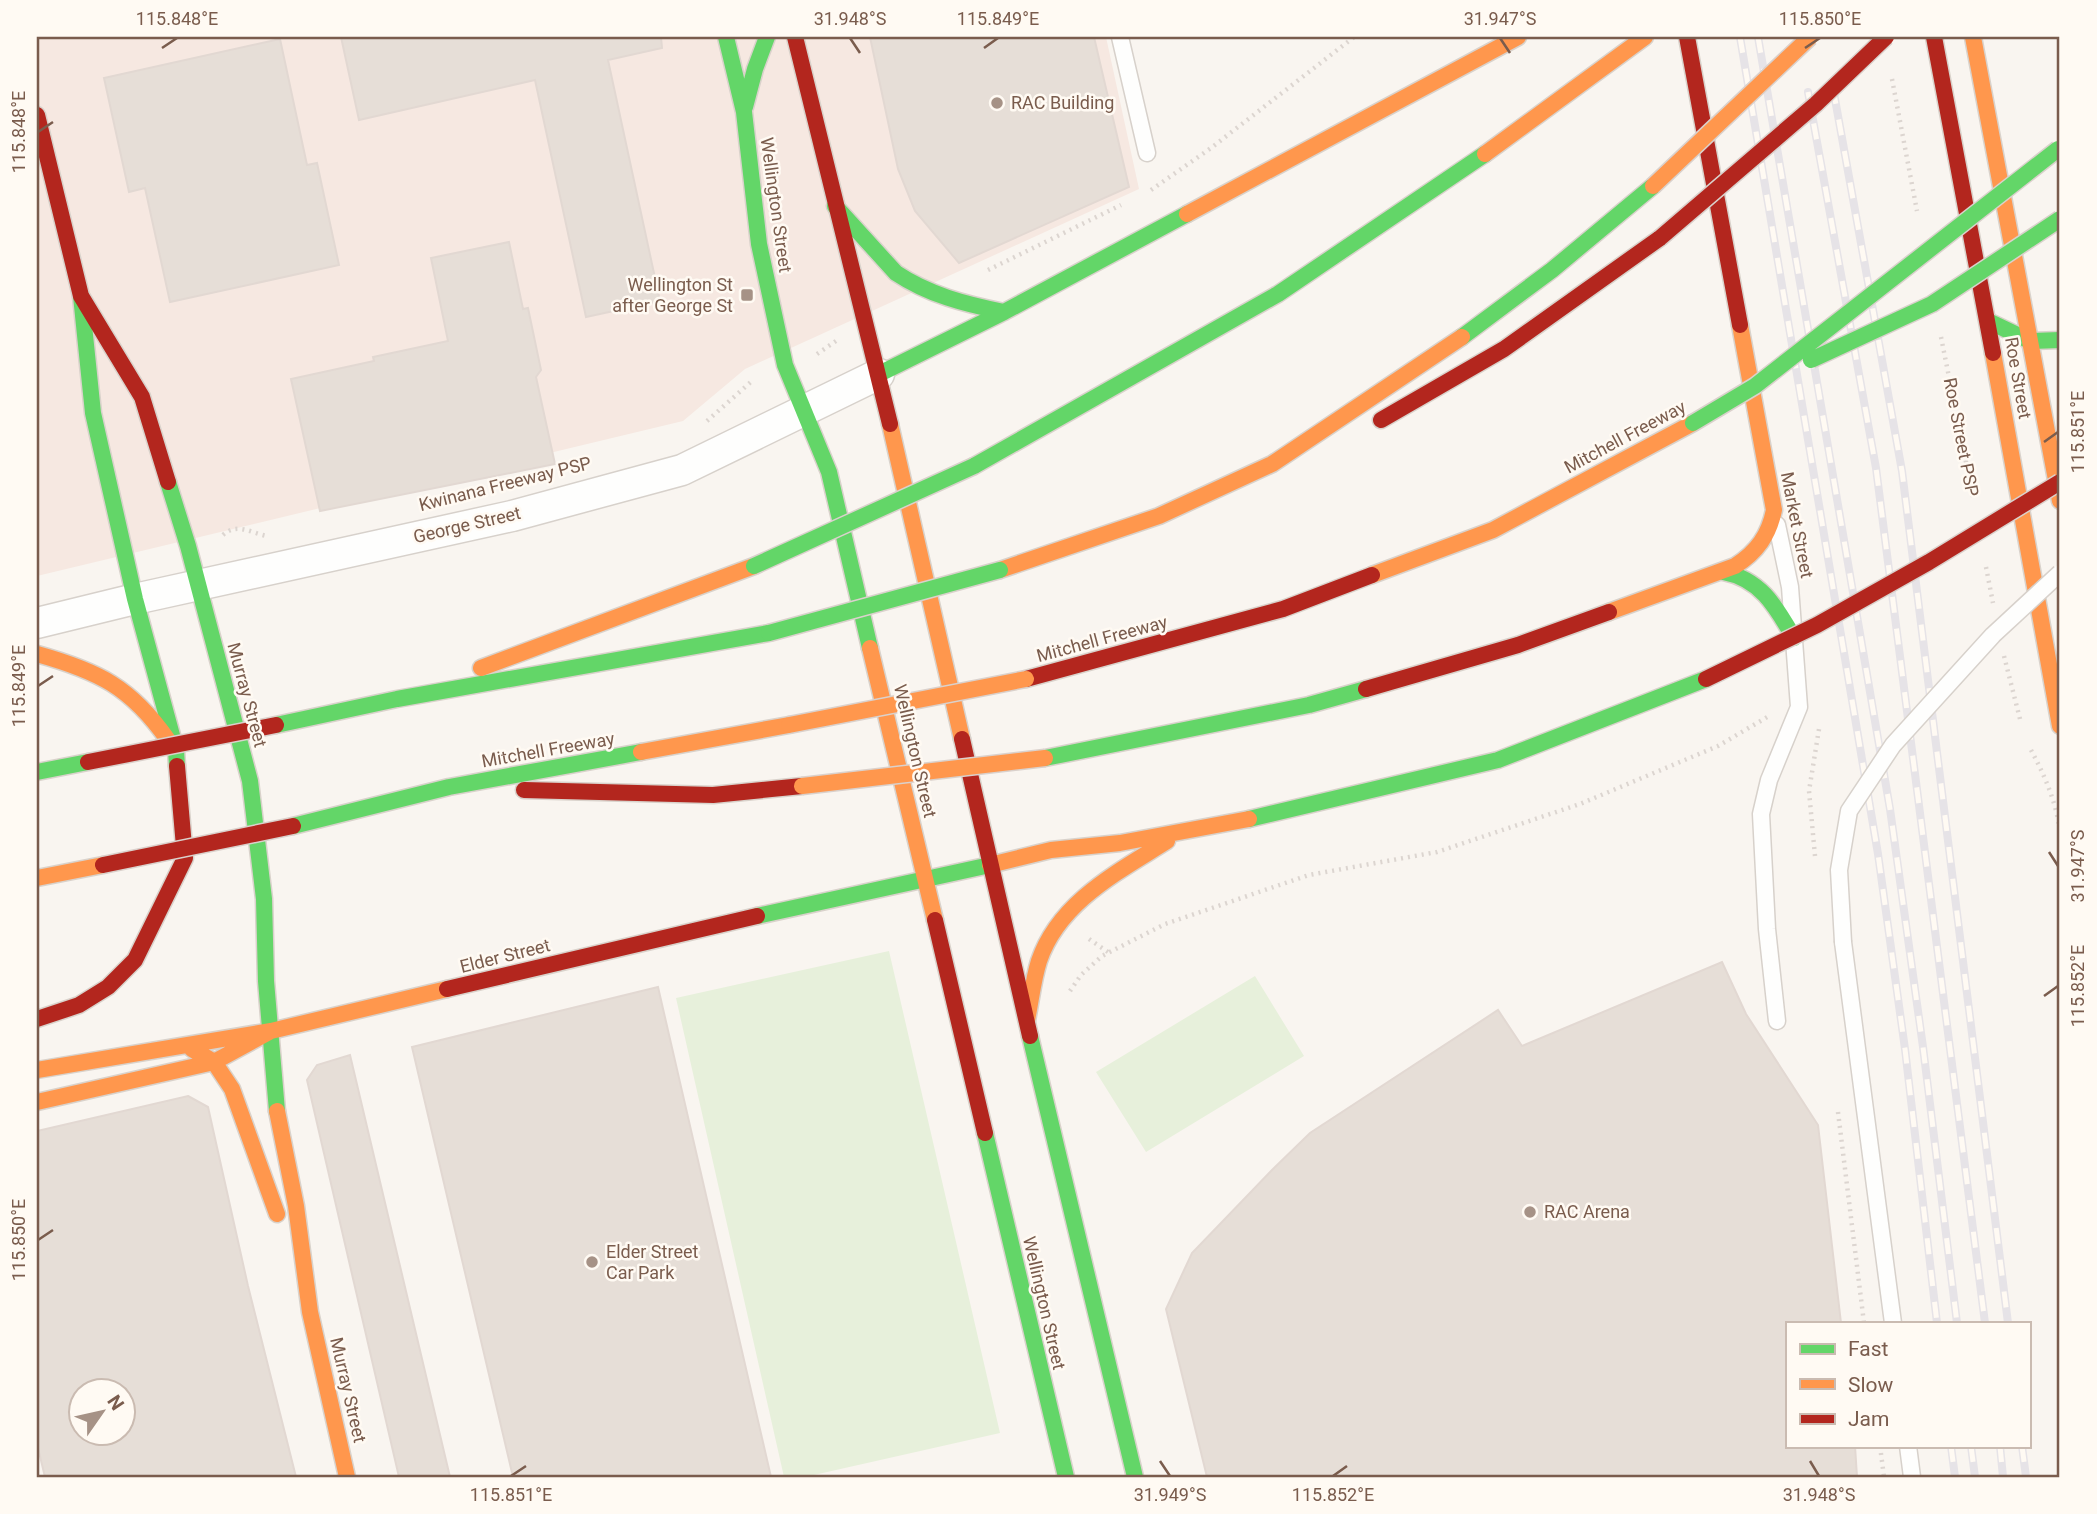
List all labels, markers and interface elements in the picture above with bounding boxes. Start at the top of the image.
text: 115.848°E [136,8,218,29]
text: 31.948°S [814,8,887,29]
text: 115.849°E [957,8,1039,29]
text: 31.947°S [1464,8,1537,29]
text: 115.850°E [1779,8,1861,29]
text: 115.848°E [8,91,29,173]
place label: RAC Building [1011,92,1114,113]
marker: RAC Building [989,95,1005,111]
street label: Wellington Street [757,136,796,274]
place label: Wellington St after George St [612,274,733,316]
marker: Wellington St after George St [739,287,755,303]
street label: Roe Street [2001,335,2036,421]
street label: Roe Street PSP [1940,376,1983,498]
text: 115.851°E [2067,391,2088,473]
street label: Mitchell Freeway [1560,395,1690,477]
street label: Kwinana Freeway PSP [417,452,593,515]
street label: Market Street [1777,470,1818,580]
street label: George Street [411,502,523,547]
street label: Mitchell Freeway [1034,611,1170,666]
street label: Murray Street [223,640,272,750]
text: 115.849°E [8,645,29,727]
street label: Wellington Street [890,682,941,820]
street label: Mitchell Freeway [480,727,616,772]
text: 31.947°S [2067,829,2088,902]
street label: Elder Street [458,934,552,977]
text: 115.852°E [2067,945,2088,1027]
text: 115.850°E [8,1199,29,1281]
place label: RAC Arena [1544,1201,1630,1222]
marker: RAC Arena [1522,1204,1538,1220]
street label: Wellington Street [1019,1234,1070,1372]
place label: Elder Street Car Park [606,1241,698,1283]
marker: Elder Street Car Park [584,1254,600,1270]
legend [1786,1322,2030,1448]
street label: Murray Street [326,1335,371,1445]
text: Fast [1848,1337,1889,1361]
text: Slow [1848,1373,1894,1397]
north arrow [66,1378,136,1448]
text: N [102,1391,129,1415]
text: Jam [1848,1407,1889,1431]
text: 115.851°E [470,1484,552,1505]
text: 31.949°S [1134,1484,1207,1505]
text: 115.852°E [1292,1484,1374,1505]
text: 31.948°S [1783,1484,1856,1505]

